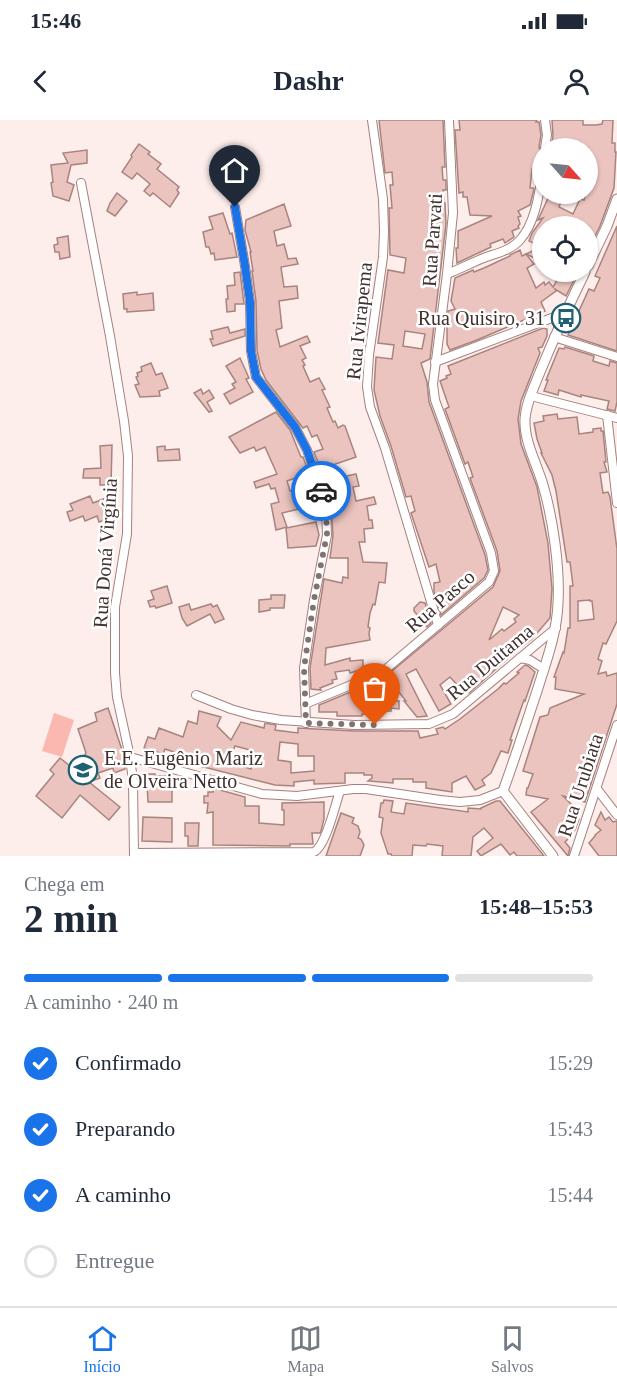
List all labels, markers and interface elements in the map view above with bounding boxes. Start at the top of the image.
text: 15:46 [30,8,81,33]
icon: back [24,65,57,98]
icon: person [560,65,593,98]
text: Dashr [273,66,344,96]
north arrow [532,138,598,204]
map controls [532,138,598,282]
pin [209,145,260,207]
icon: home [218,154,251,187]
street label: Rua Parvati [418,192,446,288]
button: locate [532,216,598,282]
street label: Rua Ivirapema [342,261,377,381]
bus stop icon: Rua Quisiro, 31 [550,302,582,334]
place label: Rua Quisiro, 31 [418,307,545,329]
courier [291,461,351,521]
icon: car [305,475,338,508]
street label: Rua Doná Virgínia [89,477,122,629]
street label: Rua Pasco [401,565,479,637]
street label: Rua Duitama [442,619,538,705]
pin [349,663,400,725]
icon: bag [358,672,391,705]
street label: Rua Urubiata [553,731,607,839]
place label: E.E. Eugênio Mariz de Olveira Netto [104,747,263,792]
school or university icon: E.E. Eugênio Mariz de Olveira Netto [67,754,99,786]
text: Chega em [24,873,105,895]
text: 15:48–15:53 [479,894,593,919]
text: 2 min [24,897,118,940]
text: A caminho · 240 m [24,991,178,1013]
icon: check [24,1047,57,1080]
text: Confirmado [75,1050,181,1075]
text: 15:29 [547,1052,593,1074]
icon: check [24,1113,57,1146]
text: Preparando [75,1116,175,1141]
text: 15:43 [547,1118,593,1140]
icon: check [24,1179,57,1212]
text: A caminho [75,1182,171,1207]
text: 15:44 [547,1184,593,1206]
text: Entregue [75,1248,154,1273]
tab: Início [83,1322,121,1376]
tab: Mapa [288,1322,324,1376]
tab: Salvos [491,1322,534,1376]

